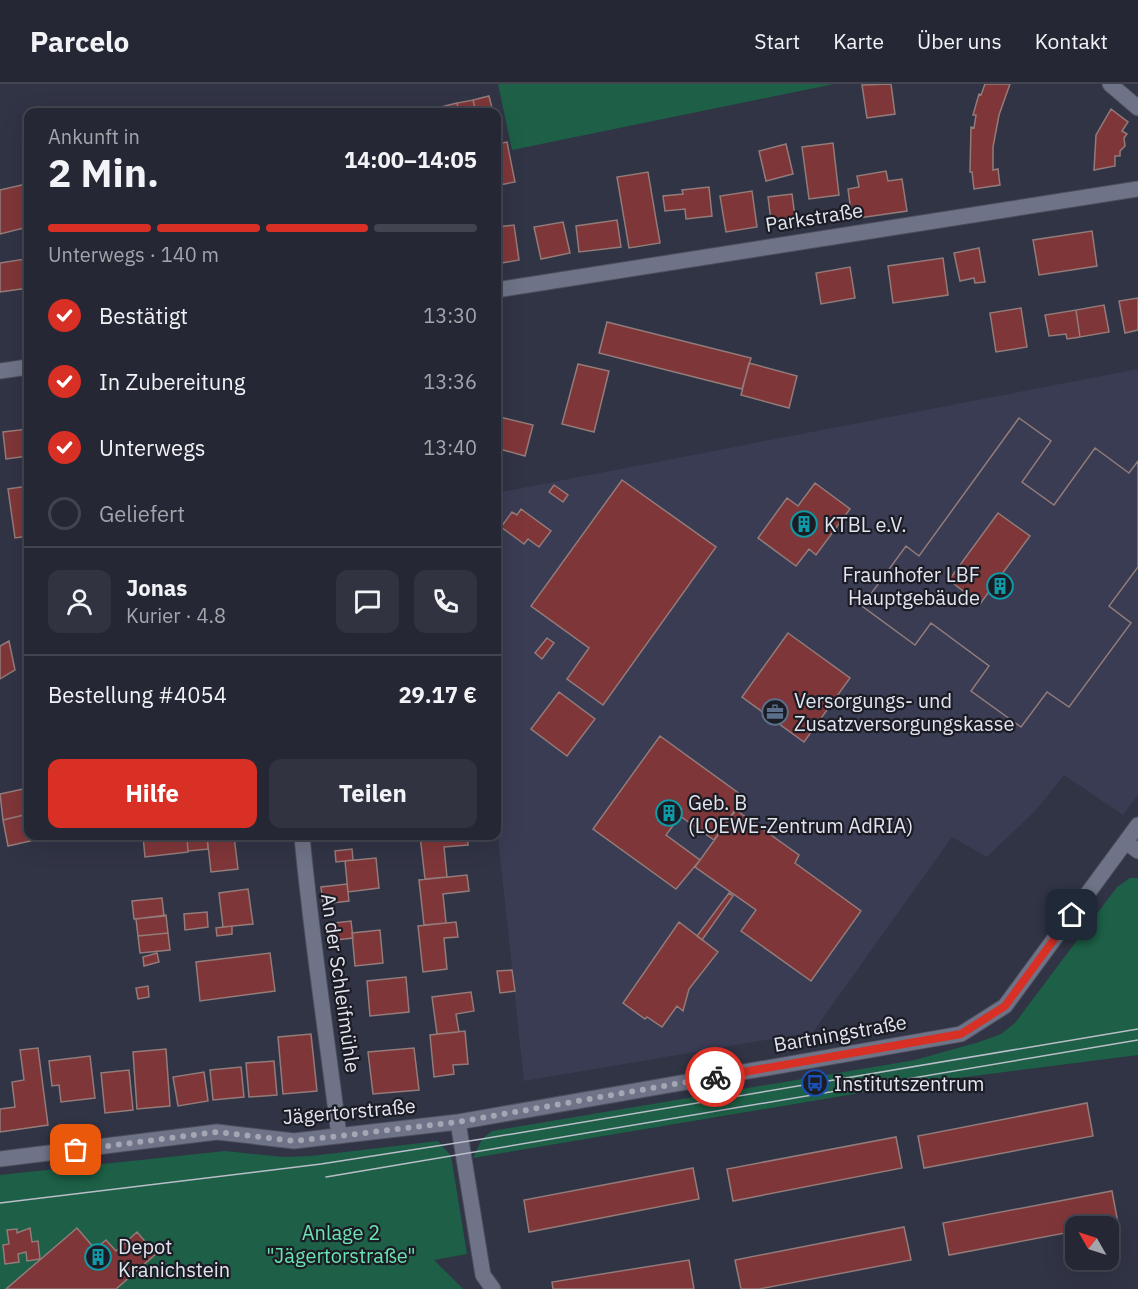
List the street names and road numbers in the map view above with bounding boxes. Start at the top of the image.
street label: Parkstraße [763,196,865,238]
street label: An der Schleifmühle [315,891,367,1075]
street label: Bartningstraße [771,1008,909,1058]
street label: Jägertorstraße [281,1092,417,1130]

